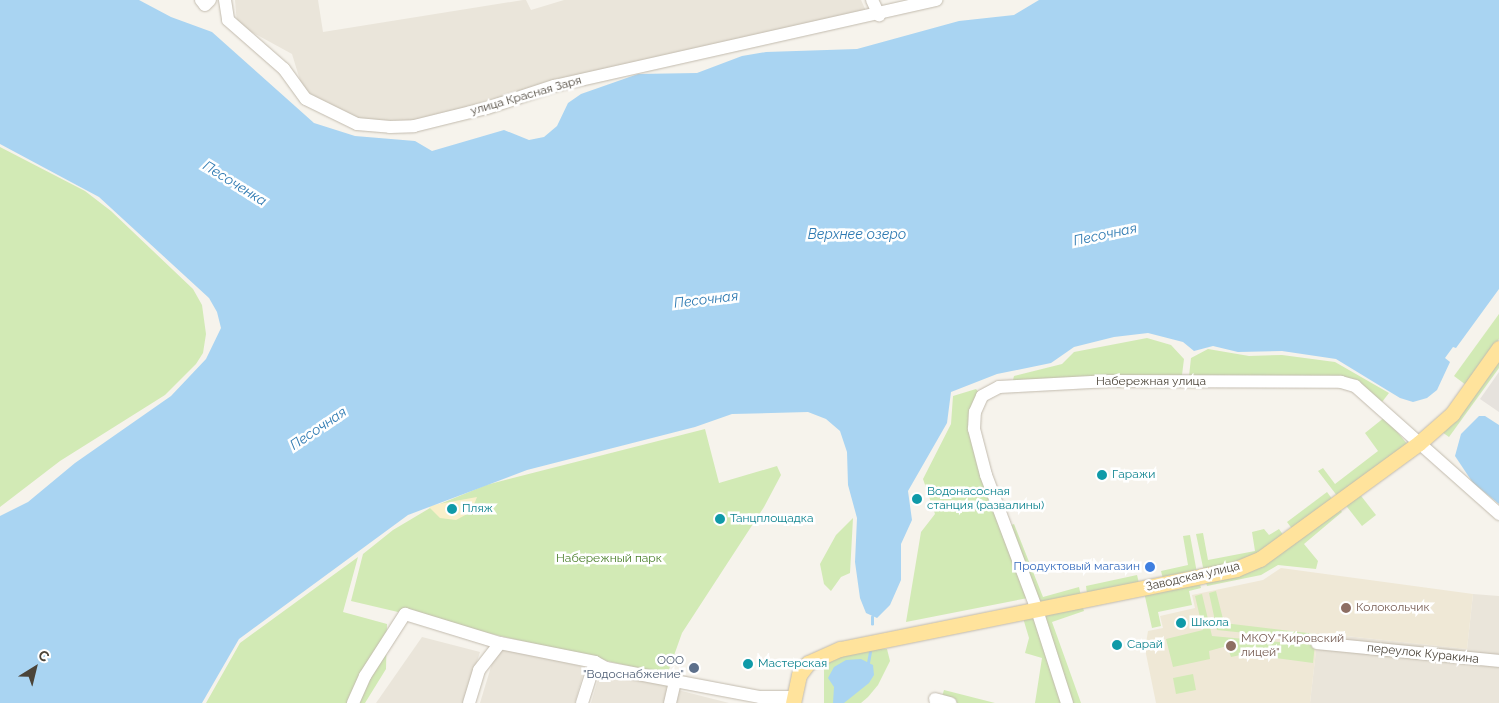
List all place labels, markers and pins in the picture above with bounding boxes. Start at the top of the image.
place label: Гаражи [1112,468,1155,482]
marker: Гаражи [1096,469,1108,481]
place label: Водонасосная станция (развалины) [927,485,1044,513]
marker: Водонасосная станция (развалины) [911,493,923,505]
place label: Пляж [462,502,493,516]
marker: Пляж [446,503,458,515]
place label: Танцплощадка [730,512,813,526]
marker: Танцплощадка [714,513,726,525]
place label: Продуктовый магазин [1014,560,1140,574]
marker: Продуктовый магазин [1144,561,1156,573]
place label: Колокольчик [1356,601,1430,615]
marker: Колокольчик [1340,602,1352,614]
place label: Школа [1191,616,1229,630]
marker: Школа [1175,617,1187,629]
place label: МКОУ "Кировский лицей" [1241,632,1344,660]
place label: Сарай [1127,638,1163,652]
marker: Сарай [1111,639,1123,651]
marker: МКОУ "Кировский лицей" [1225,640,1237,652]
place label: ООО "Водоснабжение" [583,654,684,682]
place label: Мастерская [758,657,827,671]
marker: Мастерская [742,658,754,670]
marker: ООО "Водоснабжение" [688,662,700,674]

